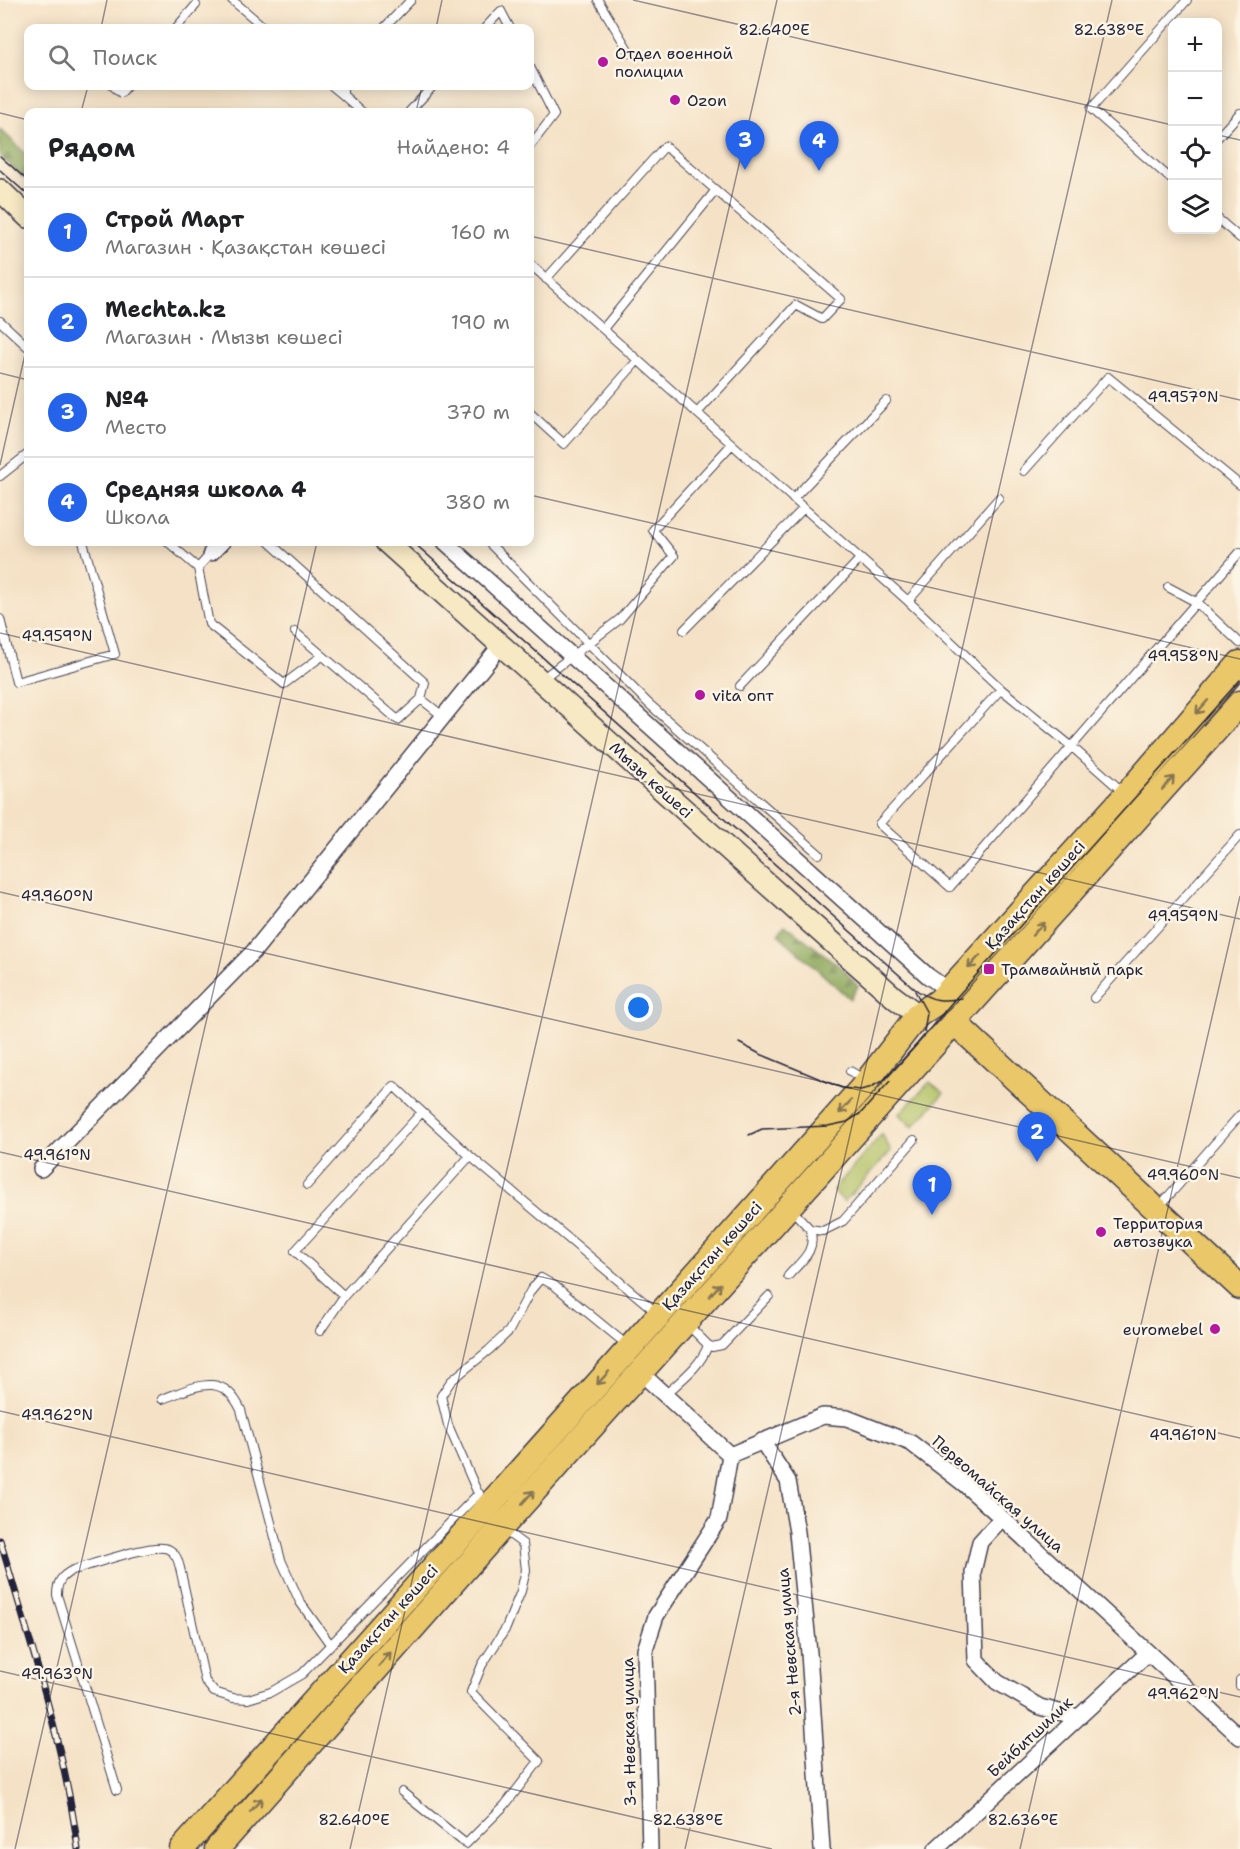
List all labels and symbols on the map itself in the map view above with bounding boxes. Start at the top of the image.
text: 82.640°E [738,20,810,40]
text: 82.638°E [1074,20,1144,40]
place label: Отдел военной полиции [615,43,733,82]
marker: Отдел военной полиции [596,55,610,69]
place label: Ozon [687,90,727,111]
marker: Ozon [668,93,682,107]
pin: 3 [726,120,764,170]
pin: 4 [800,122,838,171]
text: 49.957°N [1148,387,1218,407]
text: 49.959°N [22,626,92,646]
text: 49.958°N [1147,646,1219,666]
place label: vita опт [712,685,775,706]
marker: vita опт [693,688,707,702]
one-way arrow [1195,699,1209,714]
street label: Мызы көшесі [605,737,697,823]
one-way arrow [1161,776,1175,791]
street label: Қазақстан көшесі [980,836,1090,954]
text: 49.960°N [21,886,93,906]
text: 49.959°N [1148,906,1218,926]
one-way arrow [1031,921,1045,936]
one-way arrow [967,954,981,969]
place label: Трамвайный парк [1001,959,1144,980]
marker: Трамвайный парк [982,962,996,976]
your location [624,993,653,1022]
one-way arrow [838,1099,852,1114]
pin: 2 [1018,1112,1056,1162]
text: 49.961°N [23,1145,91,1165]
text: 49.960°N [1147,1165,1219,1185]
pin: 1 [912,1166,952,1215]
street label: Қазақстан көшесі [657,1197,767,1315]
place label: Территория автозвука [1113,1213,1203,1252]
marker: Территория автозвука [1094,1225,1108,1239]
one-way arrow [708,1283,722,1298]
place label: euromebel [1123,1319,1203,1340]
marker: euromebel [1208,1322,1222,1336]
one-way arrow [596,1370,610,1385]
text: 49.962°N [21,1405,93,1425]
text: 49.961°N [1149,1425,1217,1445]
street label: Первомайская улица [928,1431,1068,1557]
one-way arrow [521,1490,535,1505]
street label: Қазақстан көшесі [333,1560,443,1678]
street label: 2-я Невская улица [772,1567,806,1717]
one-way arrow [378,1652,392,1667]
street label: 3-я Невская улица [617,1657,641,1807]
text: 49.963°N [21,1664,93,1684]
text: 49.962°N [1147,1684,1219,1704]
street label: Бейбитшилик [983,1692,1077,1782]
one-way arrow [249,1798,263,1813]
text: 82.640°E [318,1810,390,1830]
text: 82.638°E [653,1810,723,1830]
text: 82.636°E [988,1810,1058,1830]

